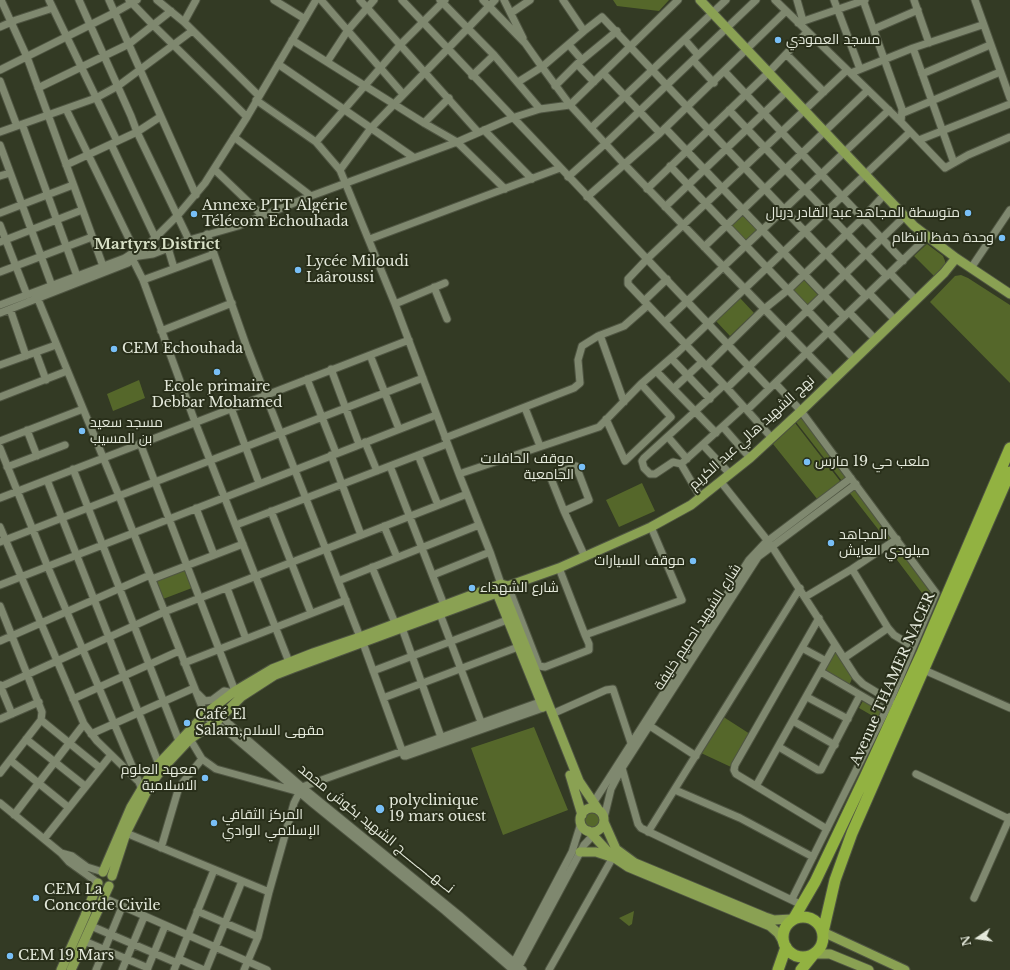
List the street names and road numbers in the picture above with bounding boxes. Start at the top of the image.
street label: نهج الشهيد هالي عبد الكريم [686,372,818,494]
street label: شارع الشهيد احميم خليفة [651,561,745,693]
street label: Avenue THAMER NACER [847,590,939,768]
street label: نـــهـــــــــــج الشهيد بكوش محمد [295,761,457,897]

